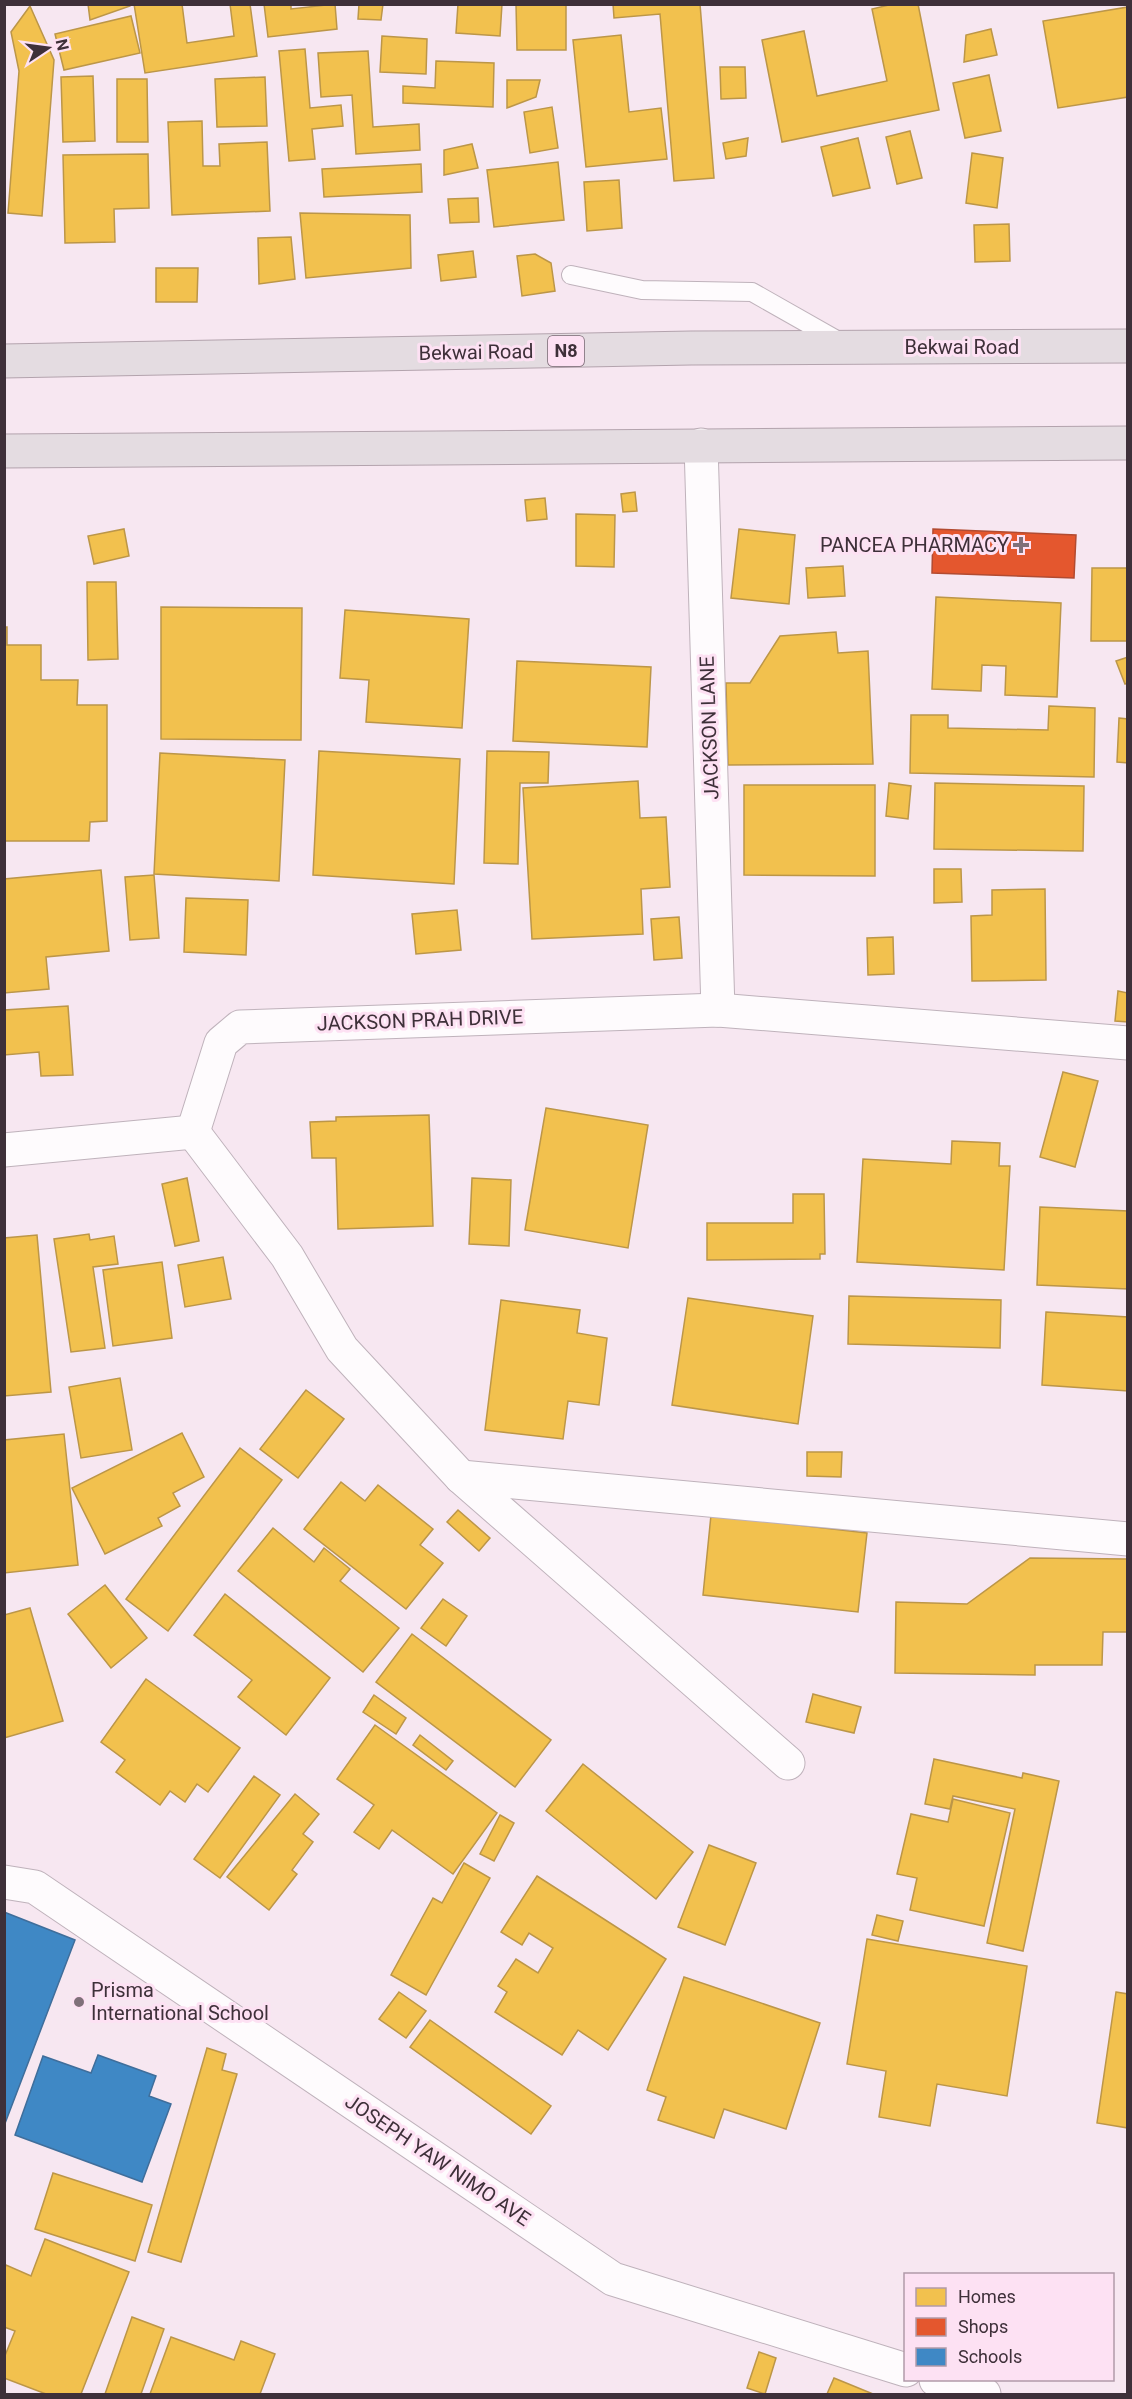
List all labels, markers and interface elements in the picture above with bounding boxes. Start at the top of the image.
north arrow [18,18,78,78]
text: N [52,37,73,52]
street label: Bekwai Road [905,335,1019,359]
road number: N8 [548,336,584,366]
street label: Bekwai Road [418,339,534,365]
place label: PANCEA PHARMACY [820,533,1009,557]
marker: PANCEA PHARMACY [1014,538,1028,552]
street label: JACKSON LANE [694,656,724,800]
street label: JACKSON PRAH DRIVE [316,1004,524,1036]
place label: Prisma International School [91,1978,269,2025]
marker: Prisma International School [72,1995,86,2009]
street label: JOSEPH YAW NIMO AVE [341,2089,535,2231]
legend [904,2273,1114,2381]
text: Homes [958,2286,1016,2307]
text: Shops [958,2316,1008,2337]
text: Schools [958,2346,1022,2367]

